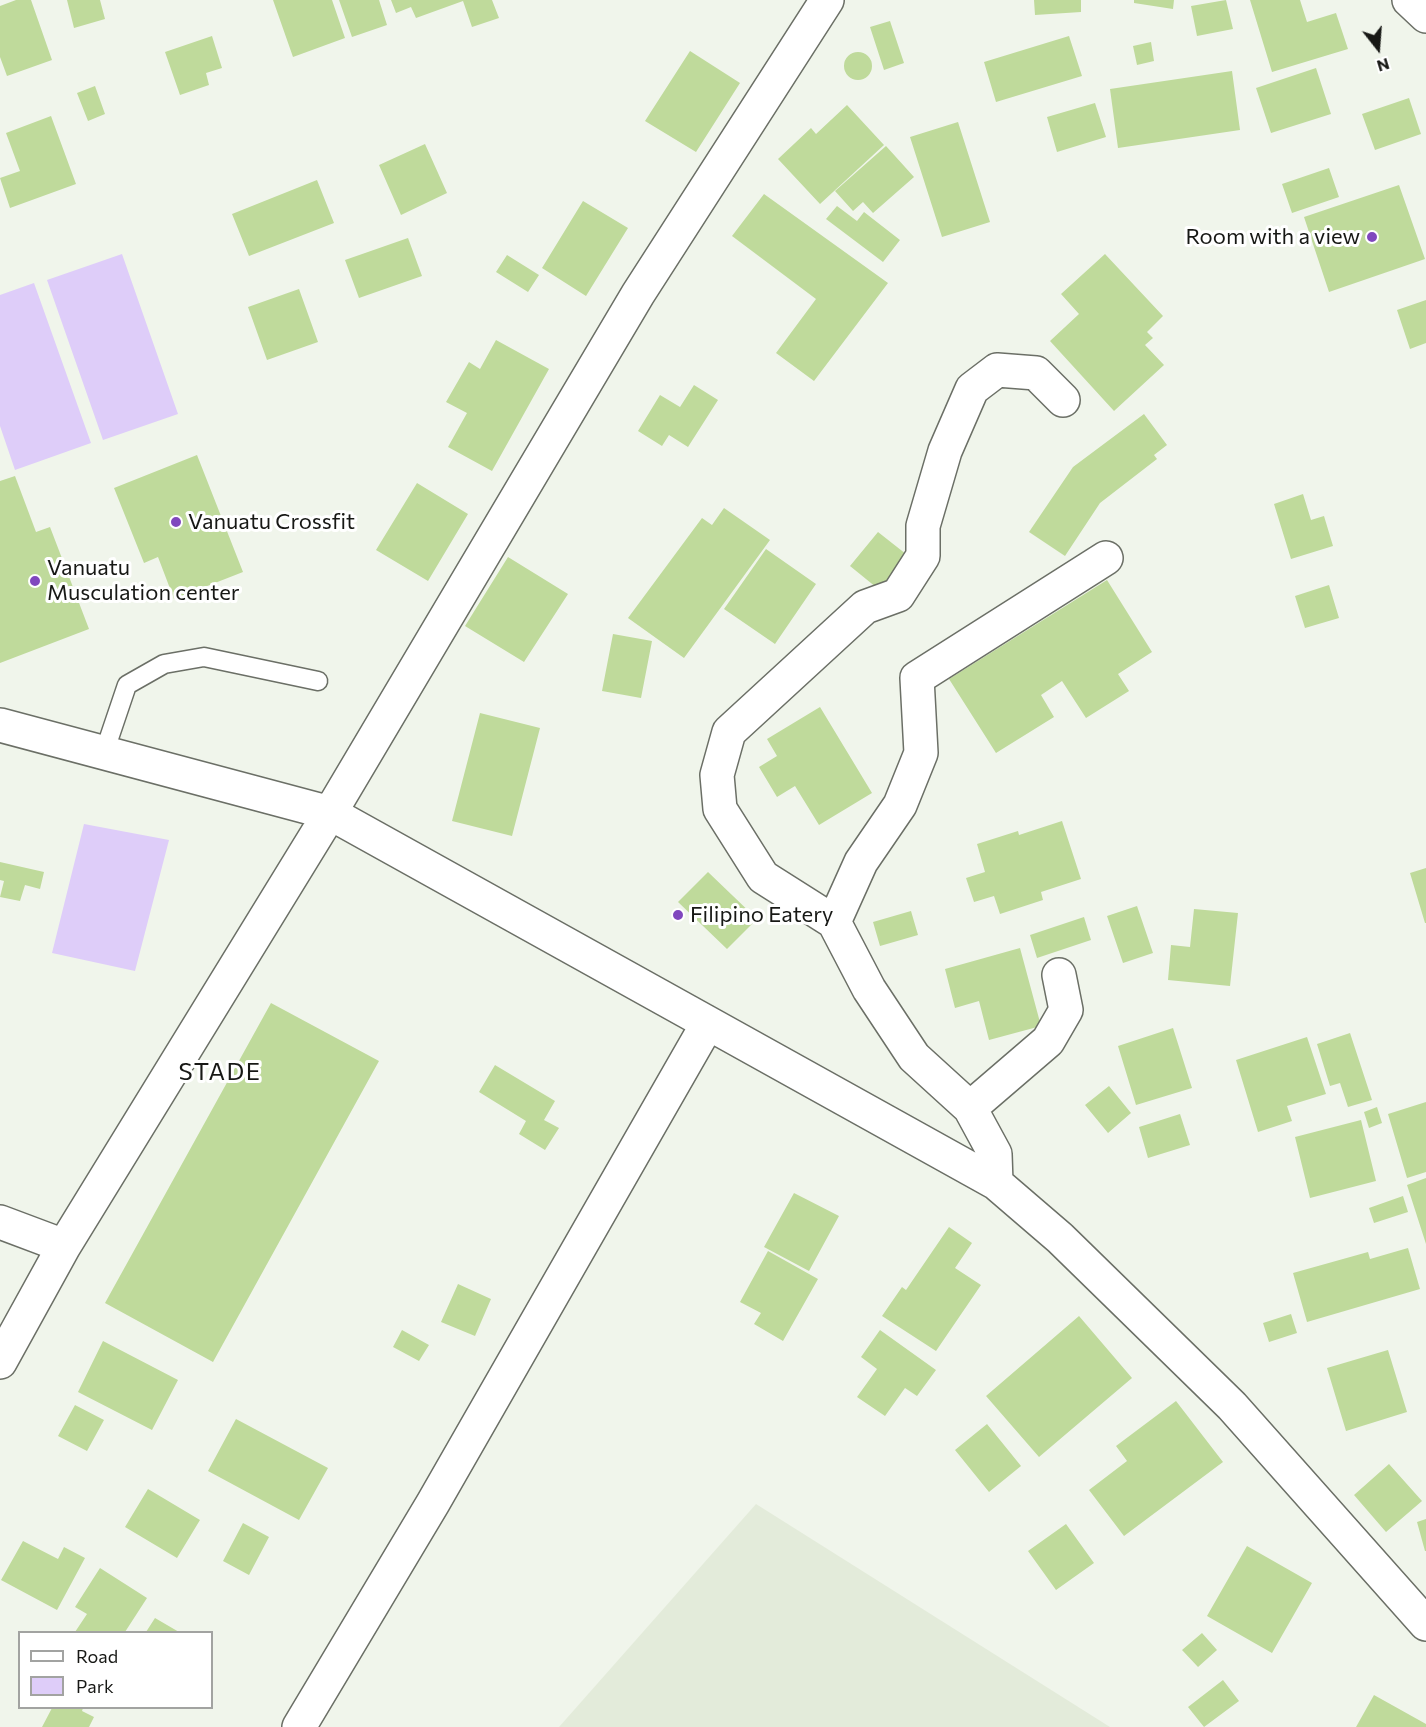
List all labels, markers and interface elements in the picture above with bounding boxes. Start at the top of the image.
north arrow [1348,18,1408,78]
text: N [1375,55,1392,77]
place label: Room with a view [1186,224,1360,250]
marker: Room with a view [1365,230,1379,244]
place label: Vanuatu Crossfit [188,509,355,535]
marker: Vanuatu Crossfit [169,515,183,529]
place label: Vanuatu Musculation center [47,555,240,606]
marker: Vanuatu Musculation center [28,574,42,588]
place label: Filipino Eatery [690,902,833,928]
marker: Filipino Eatery [671,908,685,922]
district label: STADE [178,1058,262,1086]
legend [18,1631,213,1709]
text: Road [76,1645,118,1667]
text: Park [76,1675,114,1697]

